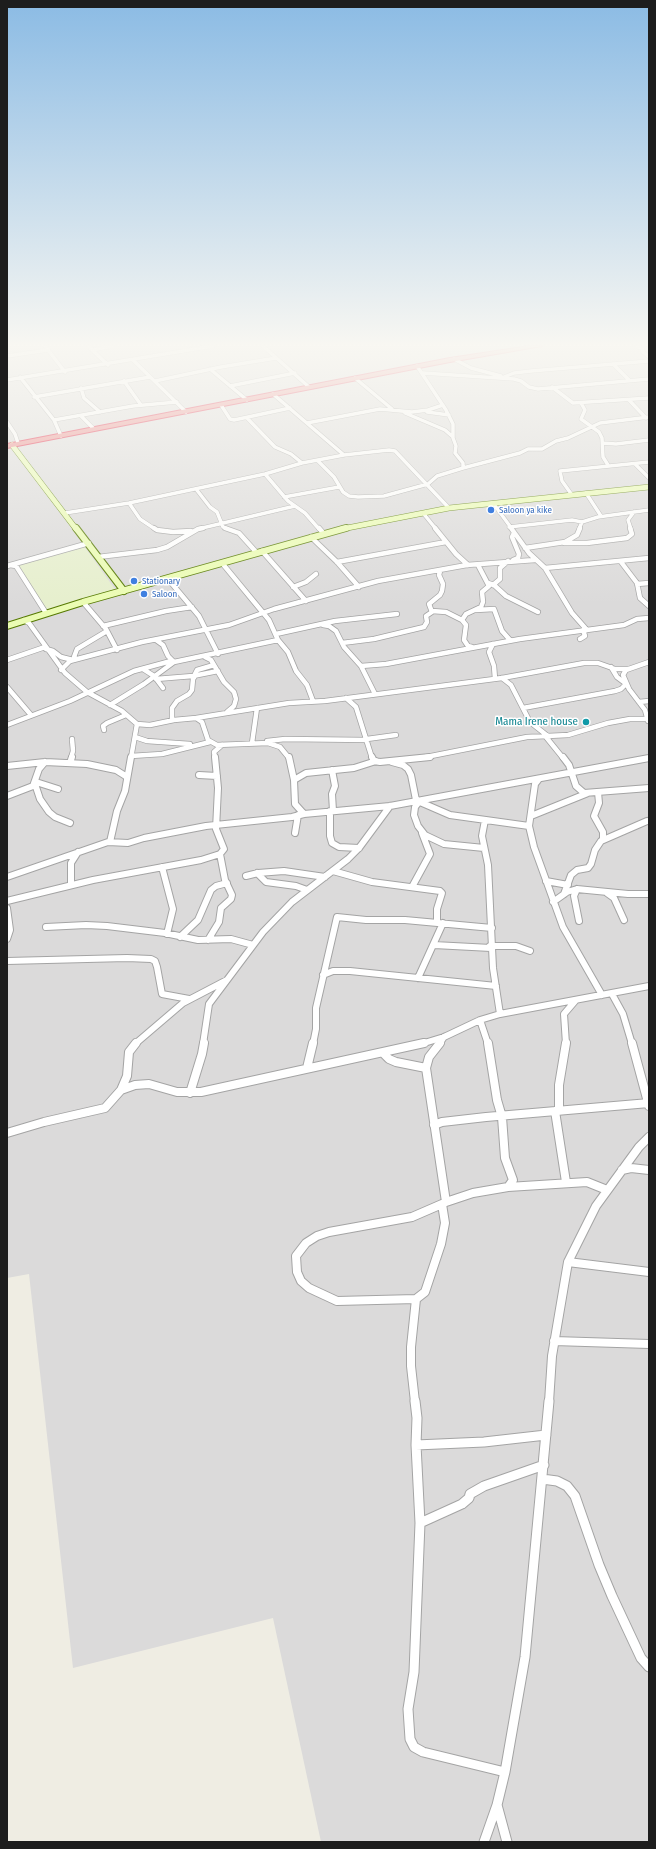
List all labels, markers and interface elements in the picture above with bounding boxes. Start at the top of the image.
marker: Saloon ya kike [486,505,496,515]
place label: Saloon ya kike [499,505,552,515]
marker: Stationary [129,576,139,586]
place label: Stationary [142,576,180,586]
marker: Saloon [139,589,149,599]
place label: Saloon [152,589,177,599]
place label: Mama Irene house [495,715,578,729]
marker: Mama Irene house [581,717,591,727]

